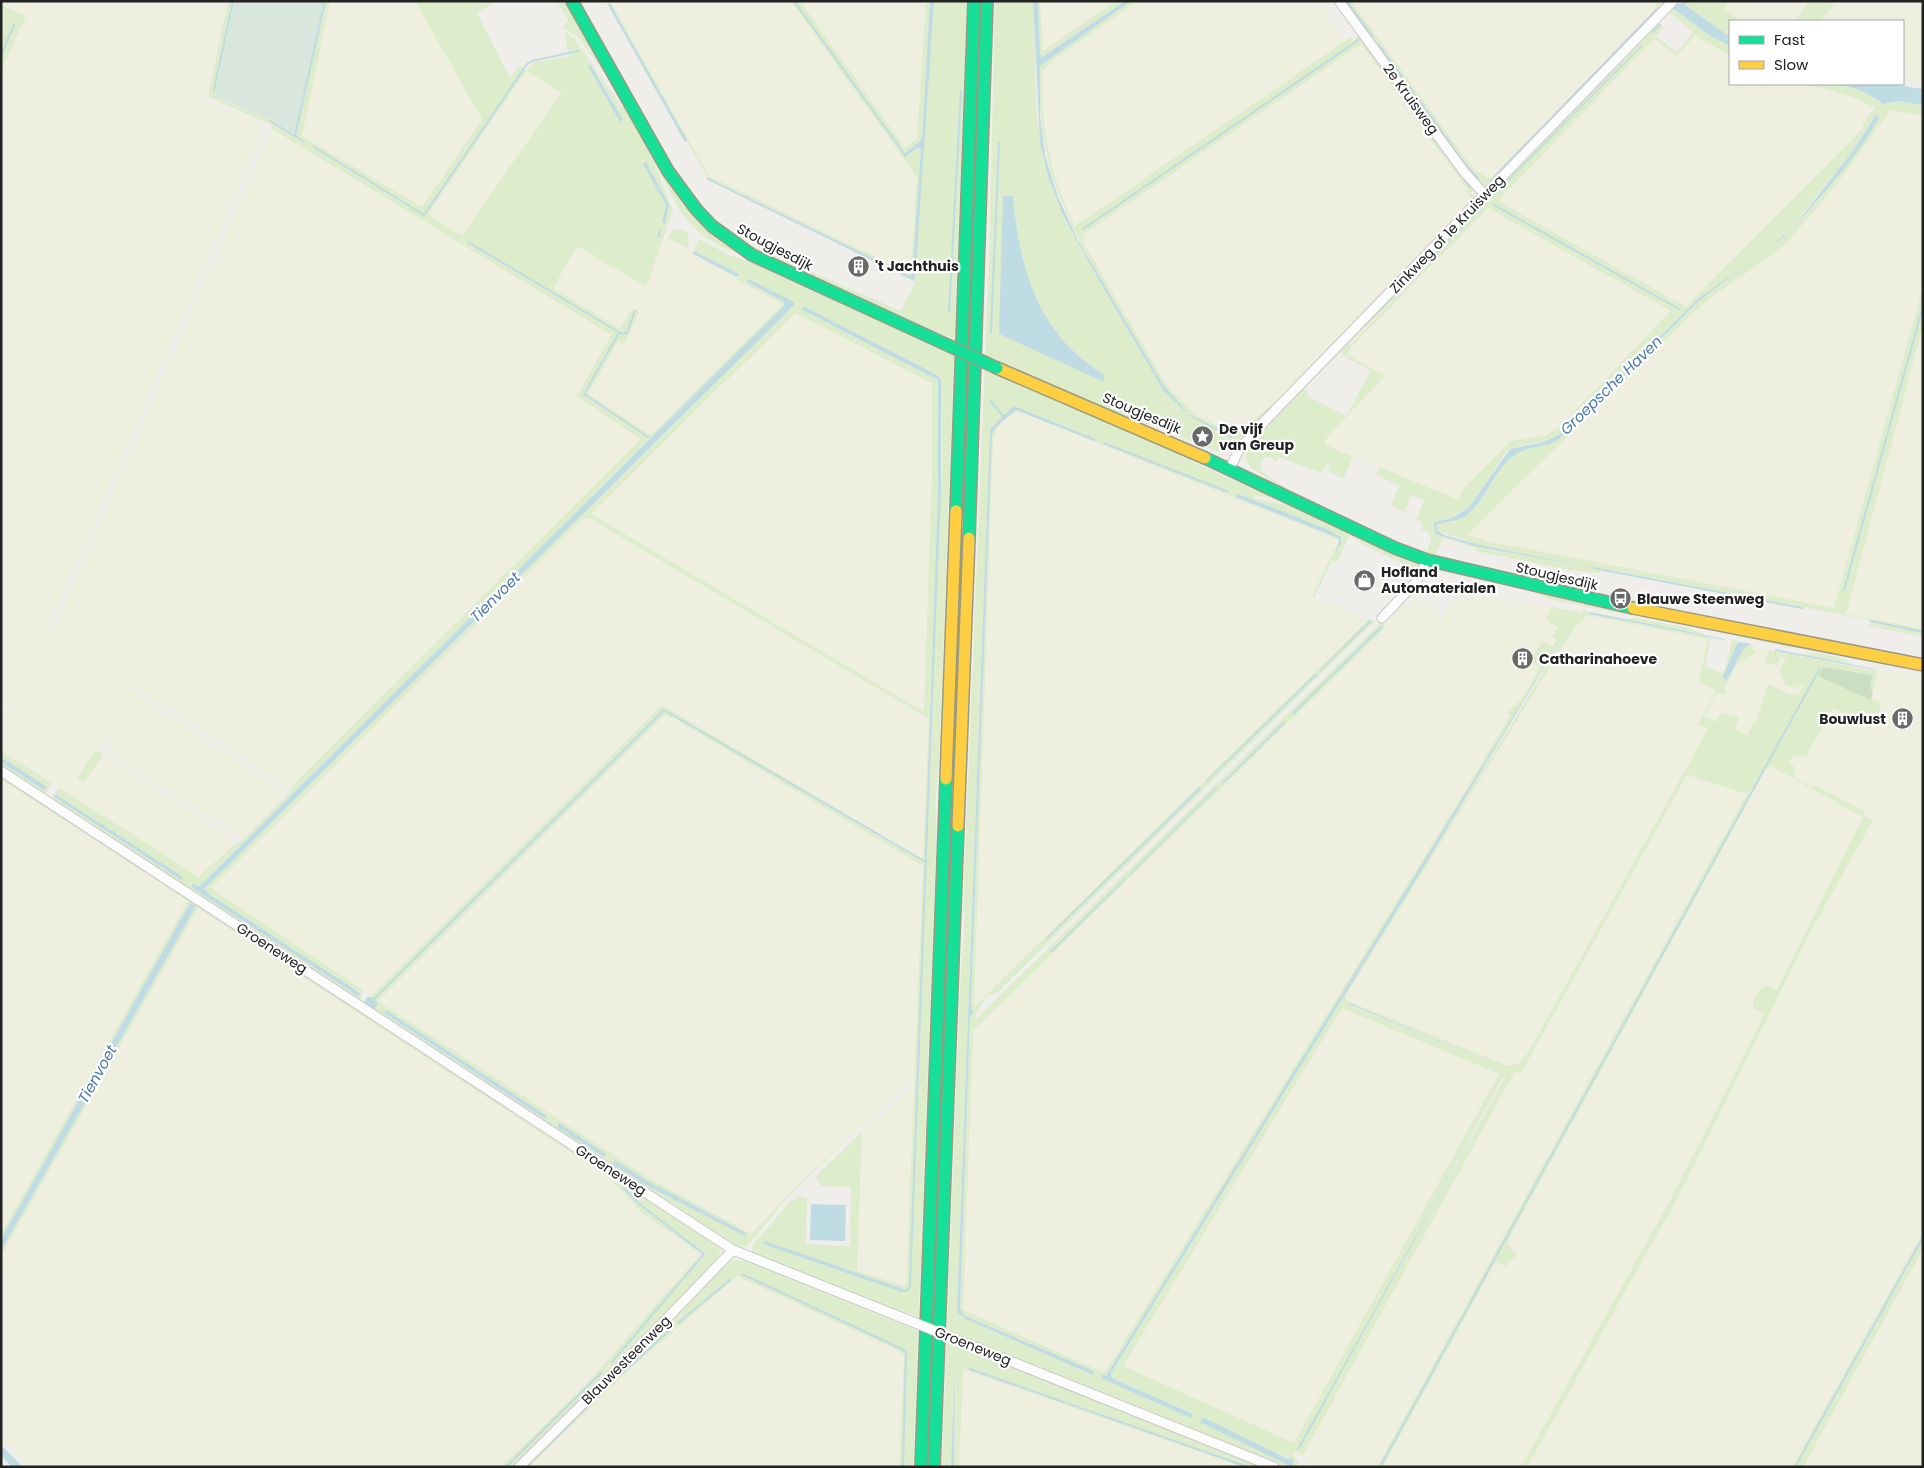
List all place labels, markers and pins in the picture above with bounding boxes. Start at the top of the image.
building icon: 't Jachthuis [847,254,871,278]
place label: 't Jachthuis [875,256,959,276]
place label: De vijf van Greup [1219,419,1294,455]
place icon: De vijf van Greup [1191,425,1215,449]
place label: Hofland Automaterialen [1381,562,1496,598]
shop icon: Hofland Automaterialen [1353,568,1377,592]
bus stop icon: Blauwe Steenweg [1609,587,1633,611]
place label: Blauwe Steenweg [1637,589,1764,609]
building icon: Catharinahoeve [1511,647,1535,671]
place label: Catharinahoeve [1539,649,1658,669]
building icon: Bouwlust [1890,707,1914,731]
place label: Bouwlust [1819,709,1886,729]

